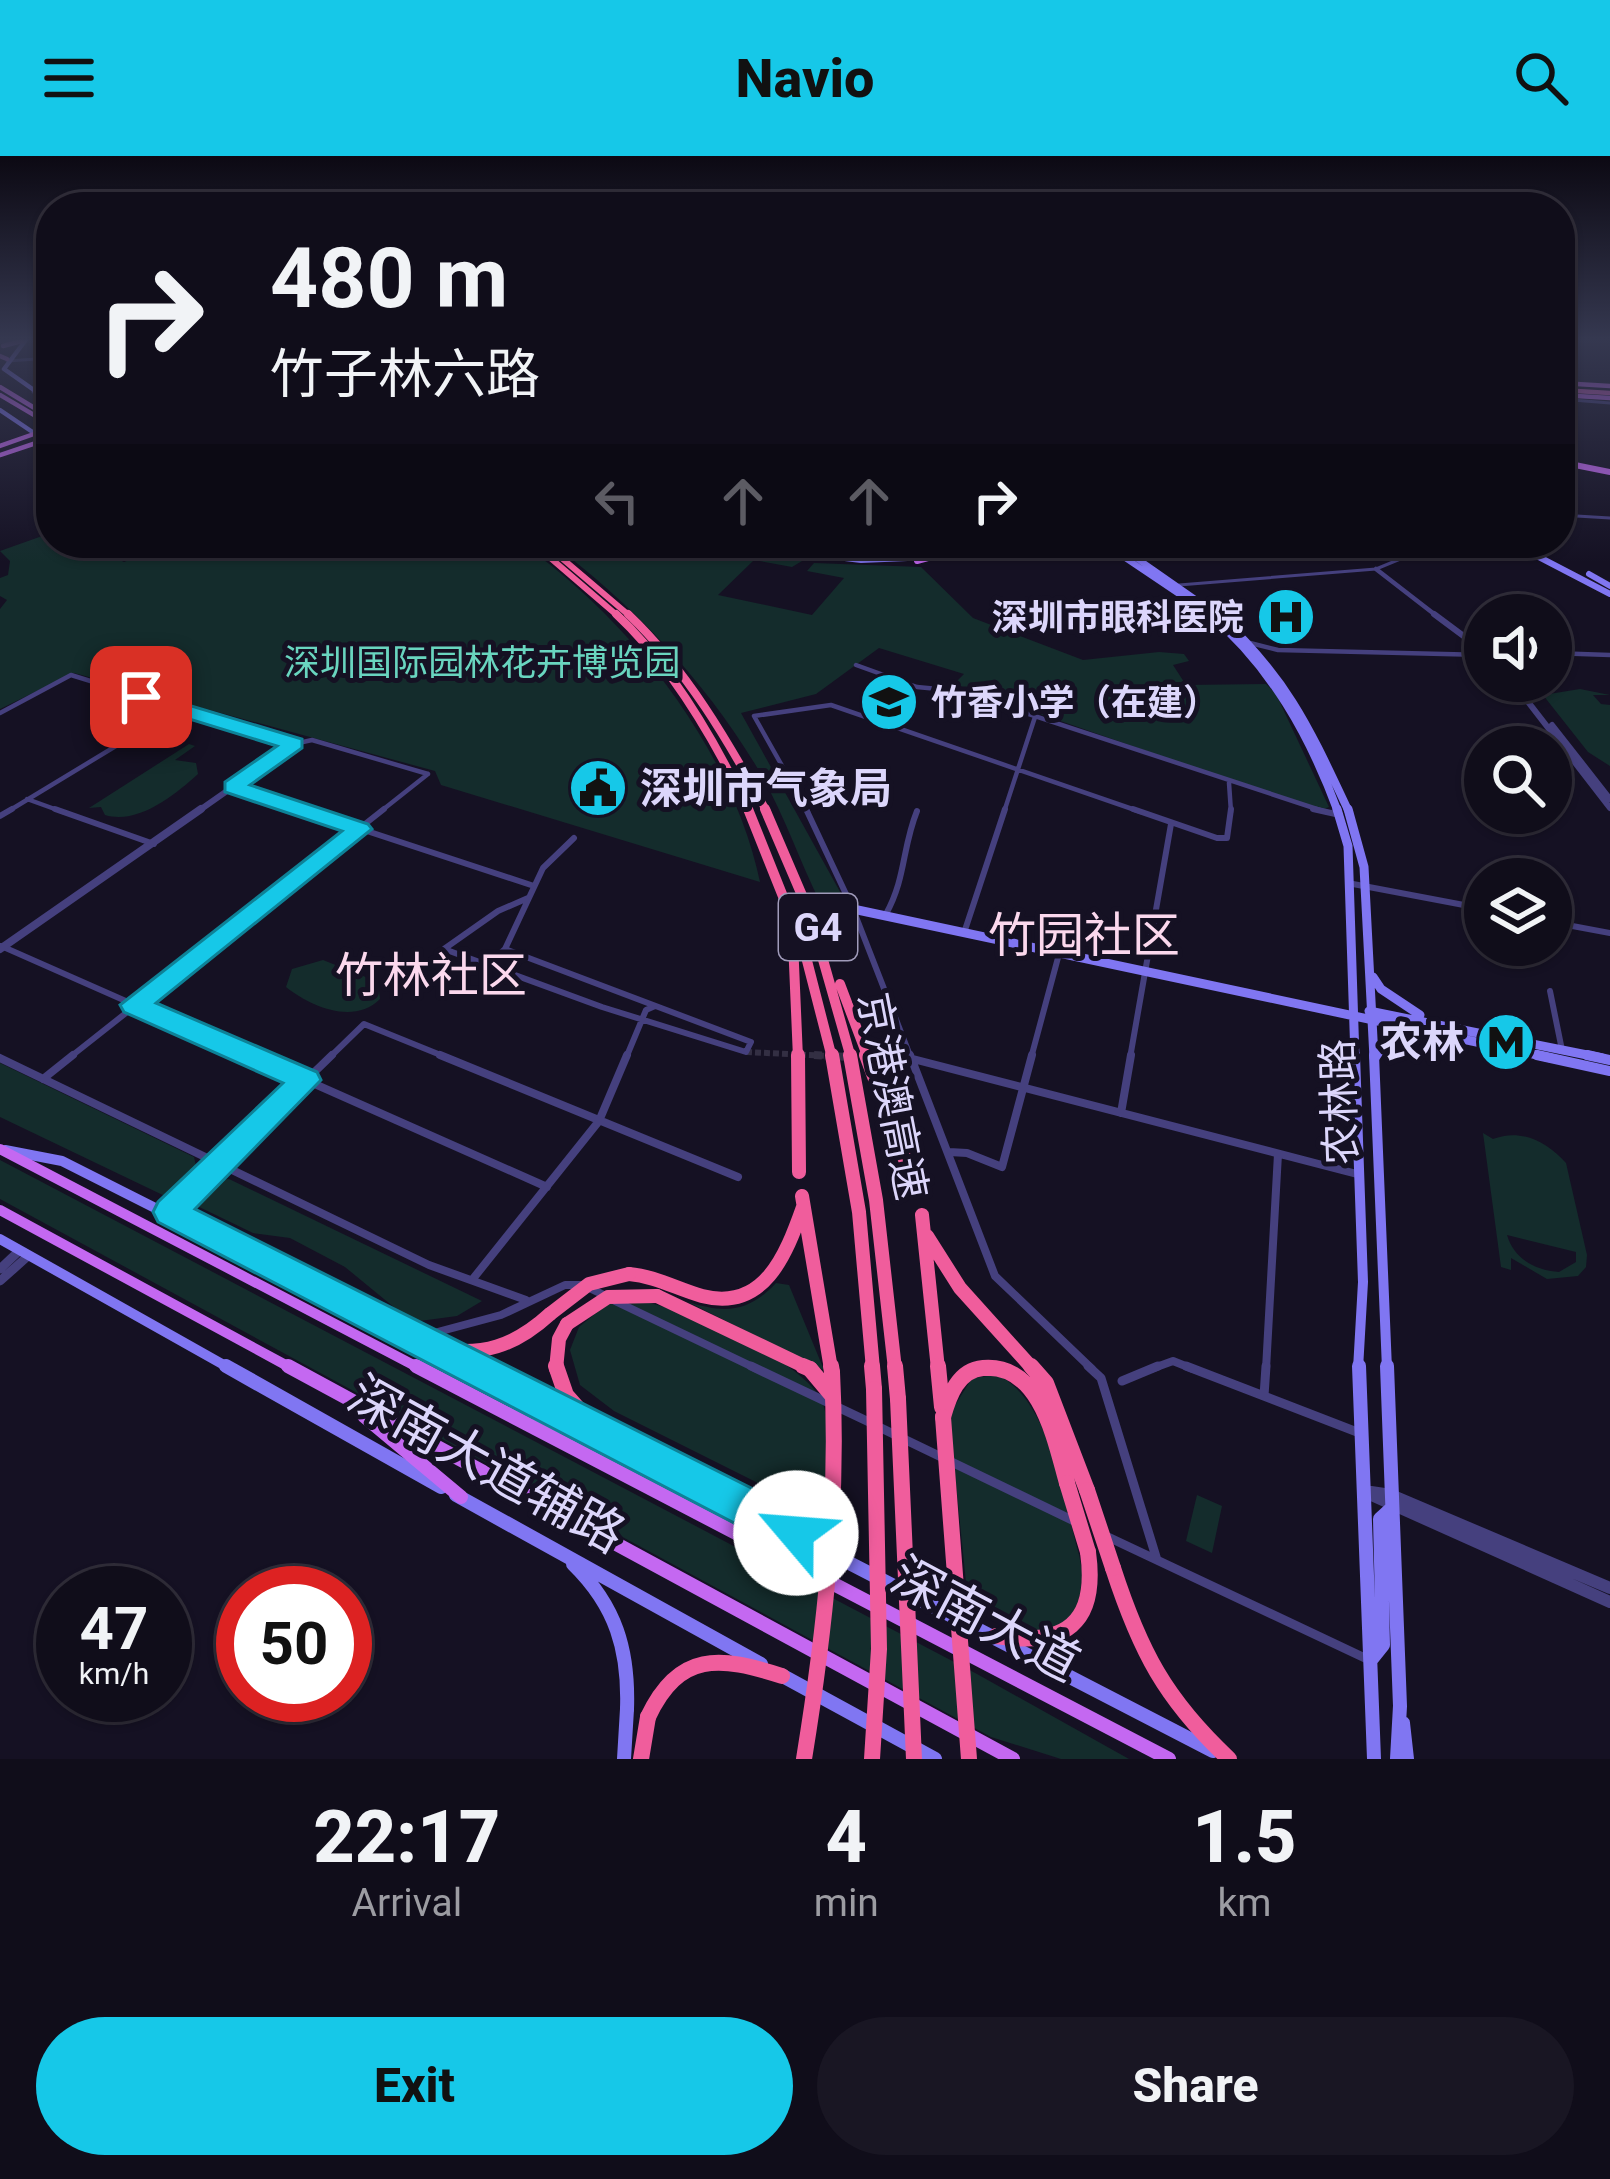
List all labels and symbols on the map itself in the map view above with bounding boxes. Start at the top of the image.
hospital icon: 深圳市眼科医院 [1255,586,1317,648]
place label: 深圳市眼科医院 [992,597,1244,639]
park label: 深圳国际园林花卉博览园 [284,642,680,684]
pin [90,646,192,748]
school or university icon: 竹香小学（在建） [858,671,920,733]
place label: 竹香小学（在建） [931,682,1219,724]
public building icon: 深圳市气象局 [567,757,629,819]
place label: 深圳市气象局 [640,764,892,813]
road number: G4 [779,894,857,960]
district label: 竹园社区 [988,907,1180,964]
district label: 竹林社区 [335,947,527,1004]
street label: 京港澳高速 [848,988,937,1204]
metro station icon: 农林 [1475,1011,1537,1073]
place label: 农林 [1380,1018,1464,1067]
street label: 农林路 [1313,1038,1366,1166]
street label: 深南大道辅路 [339,1364,635,1564]
position arrow [733,1470,859,1596]
street label: 深南大道 [882,1546,1090,1693]
speed limit sign: 50 [216,1566,372,1722]

